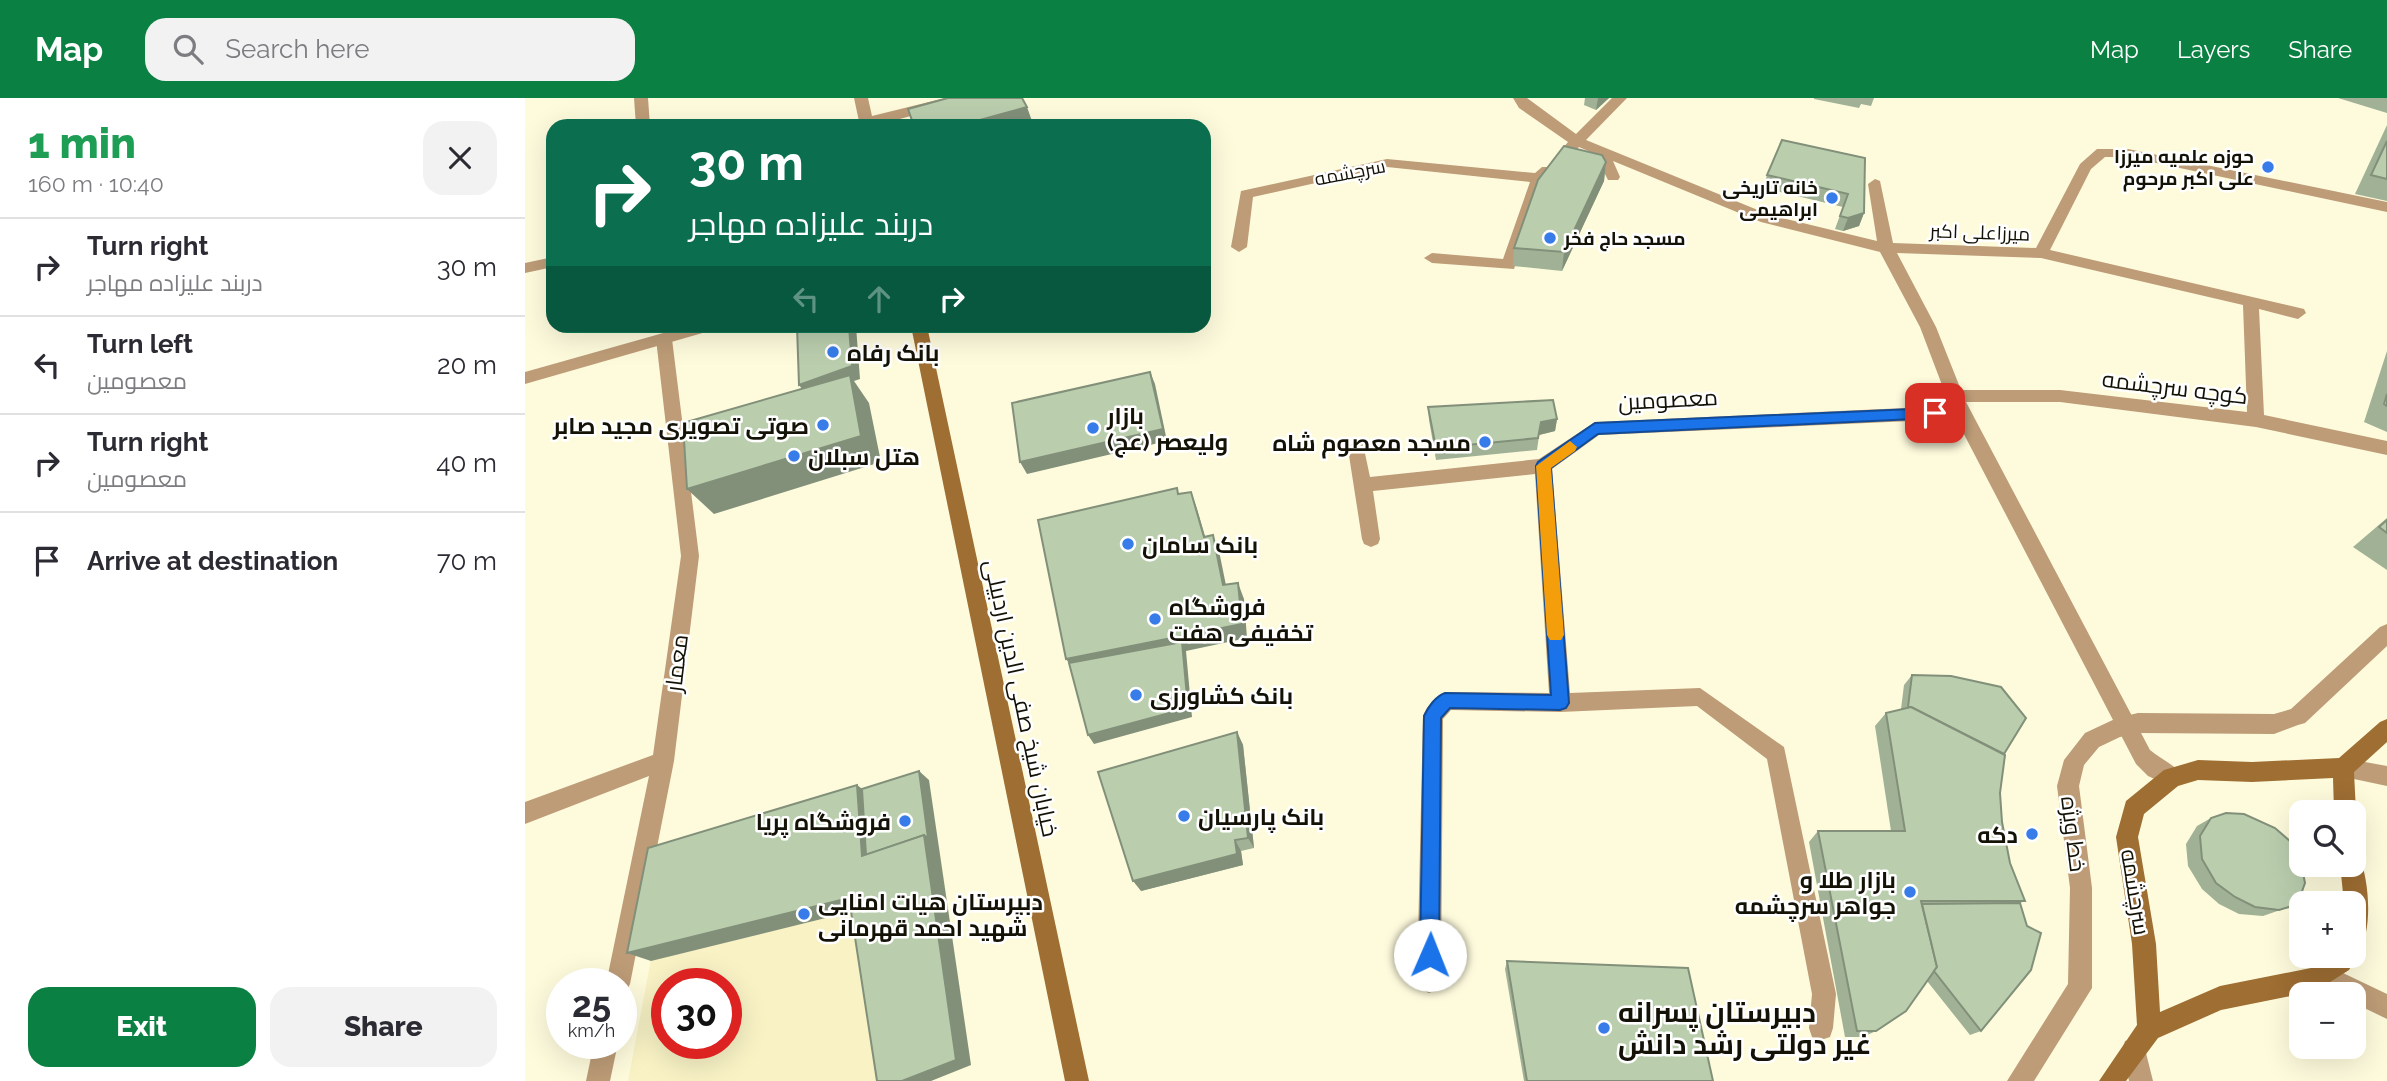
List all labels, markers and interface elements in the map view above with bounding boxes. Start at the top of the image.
search box [145,18,635,81]
text: Map [35,30,103,69]
icon: search [169,30,207,68]
text: Search here [225,34,370,64]
text: Map [2090,35,2139,64]
text: Layers [2177,35,2250,64]
text: Share [2288,35,2352,64]
text: 1 min [28,119,136,168]
button: close [423,121,497,195]
text: 30 m [689,134,804,191]
place label: حوزه علمیه میرزا علی اکبر مرحوم [2114,145,2254,192]
icon: right [574,147,665,238]
street label: سرچشمه [1313,154,1388,192]
marker: حوزه علمیه میرزا علی اکبر مرحوم [2260,159,2276,175]
text: 160 m · 10:40 [28,170,164,197]
place label: خانه تاریخی ابراهیمی [1722,176,1818,221]
marker: خانه تاریخی ابراهیمی [1824,190,1840,206]
text: دربند علیزاده مهاجر [689,205,933,242]
street label: میرزاعلی اکبر [1928,219,2031,246]
place label: مسجد حاج فخر [1563,227,1686,252]
marker: مسجد حاج فخر [1542,230,1558,246]
text: Turn right [87,231,208,261]
icon: right [28,248,66,286]
text: 30 m [437,252,497,282]
text: دربند علیزاده مهاجر [87,269,263,296]
icon: left [787,280,825,318]
icon: ahead [860,280,898,318]
icon: right [933,280,971,318]
text: Turn left [87,329,193,359]
place label: بانک رفاه [847,339,939,367]
marker: بانک رفاه [825,344,841,360]
icon: left [28,346,66,384]
text: 20 m [437,350,497,380]
street label: کوچه سرچشمه [2100,365,2249,411]
text: معصومین [87,367,187,394]
street label: معصومین [1617,383,1719,416]
pin [1905,383,1965,443]
icon: arrive [1916,394,1954,432]
place label: بازار ولیعصر (عج) [1106,402,1228,458]
place label: صوتی تصویری مجید صابر [552,412,809,440]
marker: صوتی تصویری مجید صابر [815,417,831,433]
marker: بازار ولیعصر (عج) [1085,420,1101,436]
text: Turn right [87,427,208,457]
place label: مسجد معصوم شاه [1273,429,1471,459]
marker: مسجد معصوم شاه [1477,434,1493,450]
place label: هتل سبلان [808,443,920,471]
icon: right [28,444,66,482]
text: 40 m [436,448,497,478]
marker: هتل سبلان [786,448,802,464]
text: معصومین [87,465,187,492]
place label: بانک سامان [1142,531,1258,559]
marker: بانک سامان [1120,536,1136,552]
icon: arrive [28,542,66,580]
text: Arrive at destination [87,546,338,576]
text: 70 m [437,546,497,576]
street label: خیابان شیخ صفی الدین اردبیلی [976,557,1065,840]
place label: فروشگاه تخفیفی هفت [1169,593,1314,647]
marker: فروشگاه تخفیفی هفت [1147,611,1163,627]
street label: معمار [659,633,693,695]
place label: بانک کشاورزی [1150,682,1293,710]
marker: بانک کشاورزی [1128,687,1144,703]
street label: خط ویژه [2056,795,2092,873]
map controls [2289,800,2366,1059]
button: search [2289,800,2366,877]
place label: بانک پارسیان [1198,803,1324,833]
place label: فروشگاه پریا [756,808,891,838]
marker: بانک پارسیان [1176,808,1192,824]
marker: فروشگاه پریا [897,813,913,829]
place label: دکه [1977,821,2018,848]
marker: دکه [2024,826,2040,842]
street label: سرچشمه [2114,847,2156,937]
place label: بازار طلا و جواهر سرچشمه [1735,866,1896,922]
marker: بازار طلا و جواهر سرچشمه [1902,884,1918,900]
place label: دبیرستان هیات امنایی شهید احمد قهرمانی [818,888,1043,942]
button: + [2289,891,2366,968]
marker: دبیرستان هیات امنایی شهید احمد قهرمانی [796,906,812,922]
position arrow [1393,918,1467,992]
speed limit sign: 30 [651,968,742,1059]
button: − [2289,982,2366,1059]
text: 25 [572,984,611,1025]
button: Exit [28,987,256,1067]
button: Share [270,987,497,1067]
place label: دبیرستان پسرانه غیر دولتی رشد دانش [1618,996,1871,1061]
text: km/h [568,1020,615,1041]
marker: دبیرستان پسرانه غیر دولتی رشد دانش [1596,1020,1612,1036]

